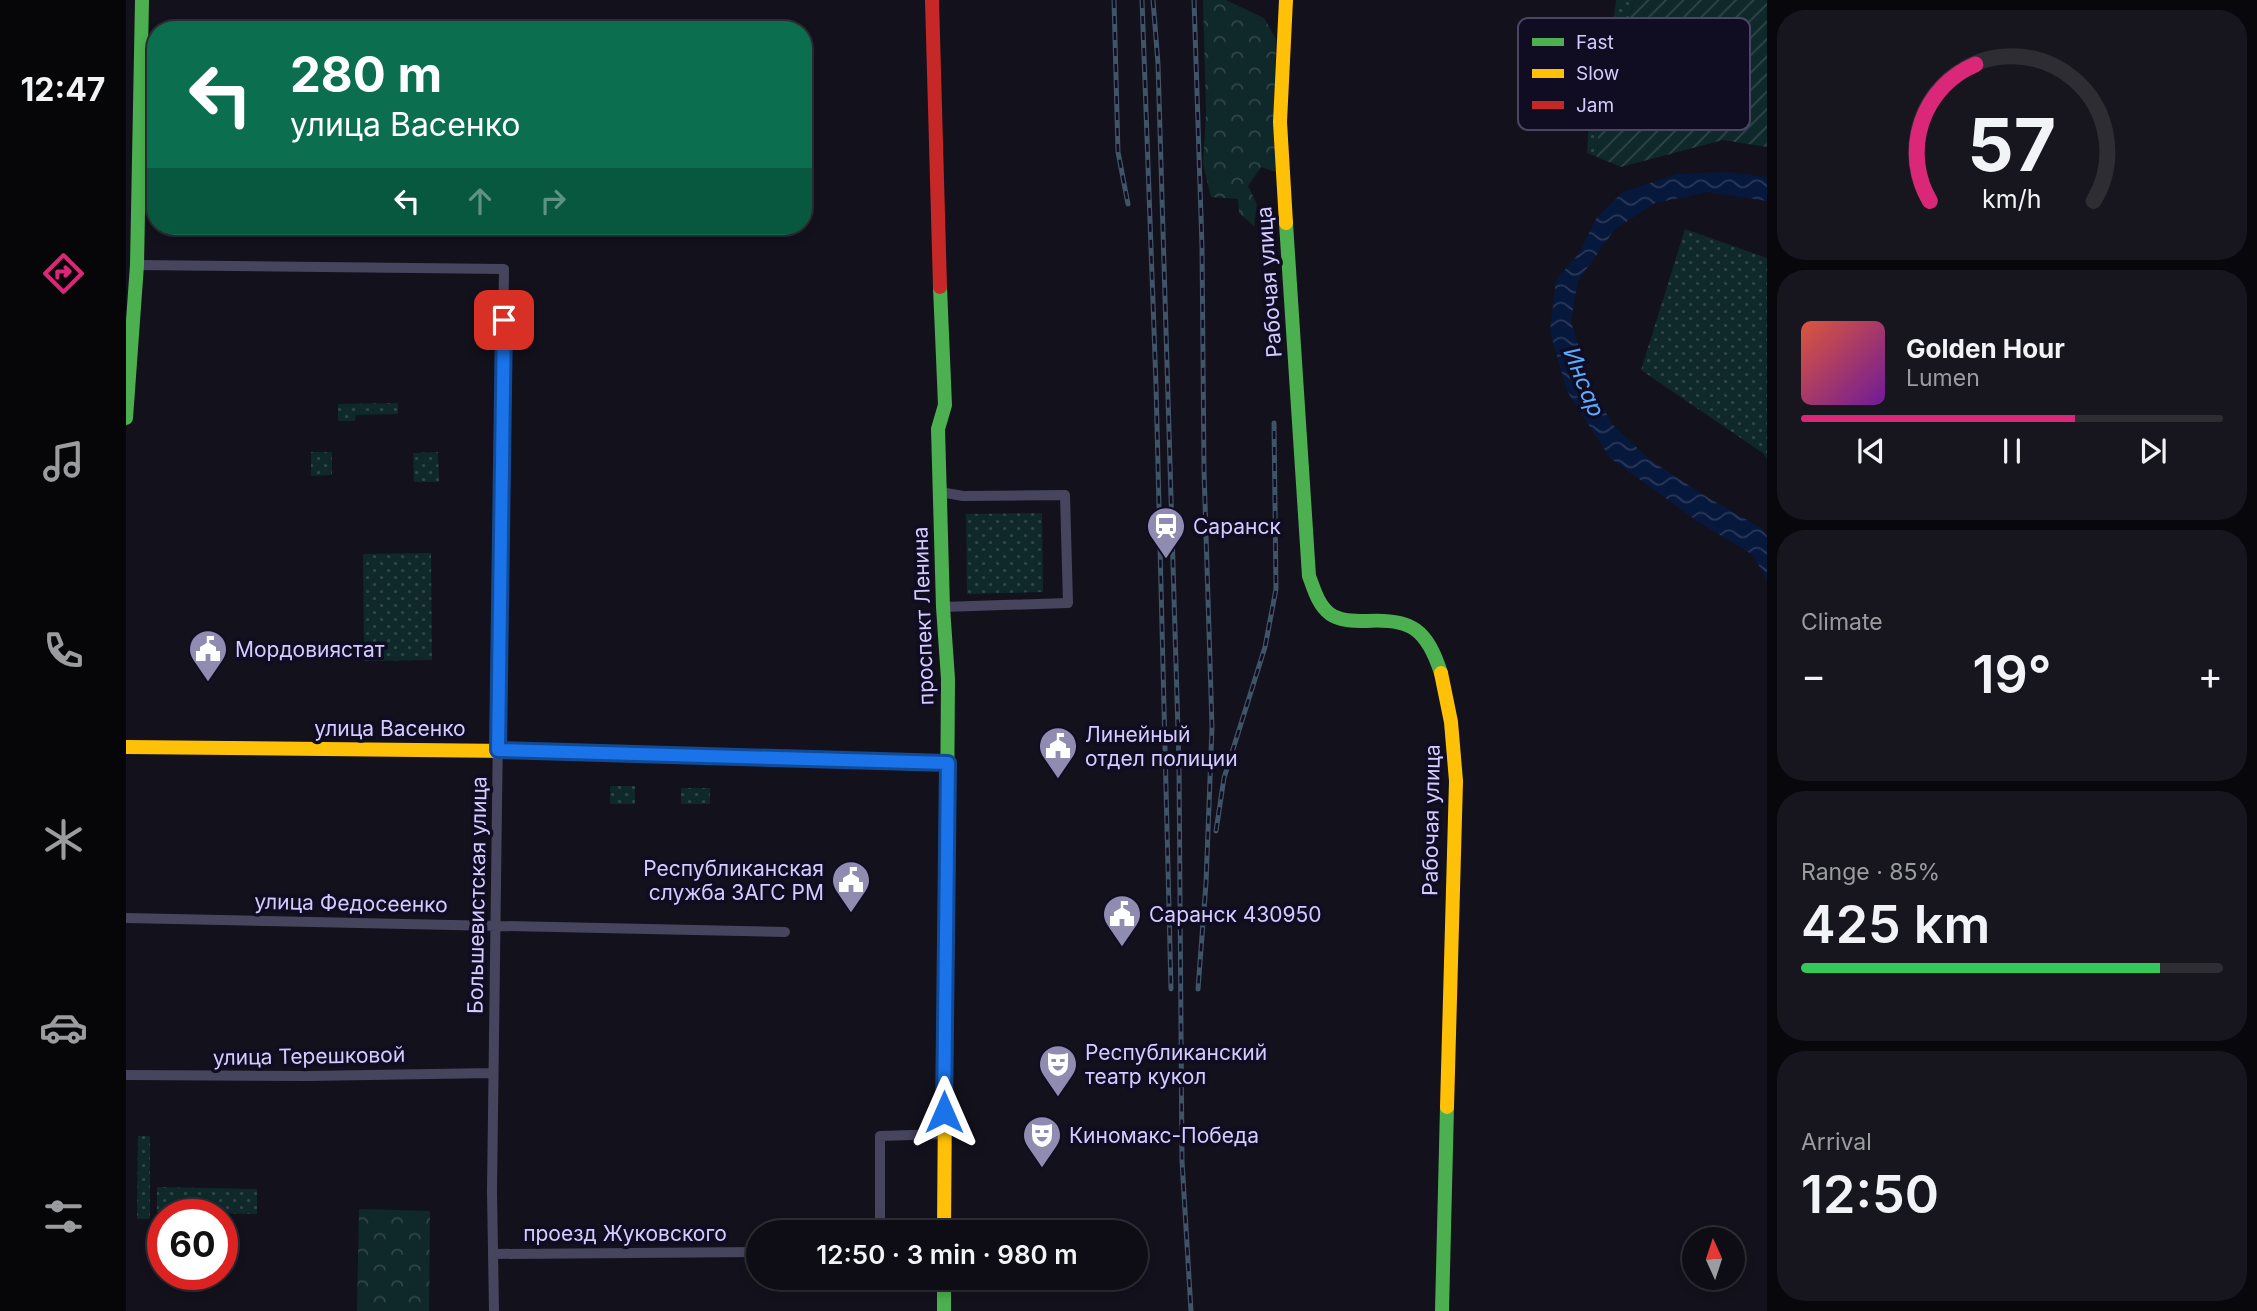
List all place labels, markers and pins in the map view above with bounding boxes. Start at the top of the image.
pin [474,290,534,350]
station icon: Саранск [1145,505,1187,560]
place label: Саранск [1193,514,1281,539]
public building icon: Мордовиястат [187,628,229,683]
place label: Мордовиястат [235,637,385,662]
place label: Линейный отдел полиции [1085,722,1238,771]
public building icon: Линейный отдел полиции [1037,725,1079,780]
place label: Республиканская служба ЗАГС РМ [643,856,824,905]
public building icon: Республиканская служба ЗАГС РМ [830,859,872,914]
public building icon: Саранск 430950 [1101,893,1143,948]
place label: Саранск 430950 [1149,902,1322,927]
place label: Республиканский театр кукол [1085,1040,1267,1089]
theatre icon: Республиканский театр кукол [1037,1043,1079,1098]
theatre icon: Киномакс-Победа [1021,1114,1063,1169]
place label: Киномакс-Победа [1069,1123,1259,1148]

